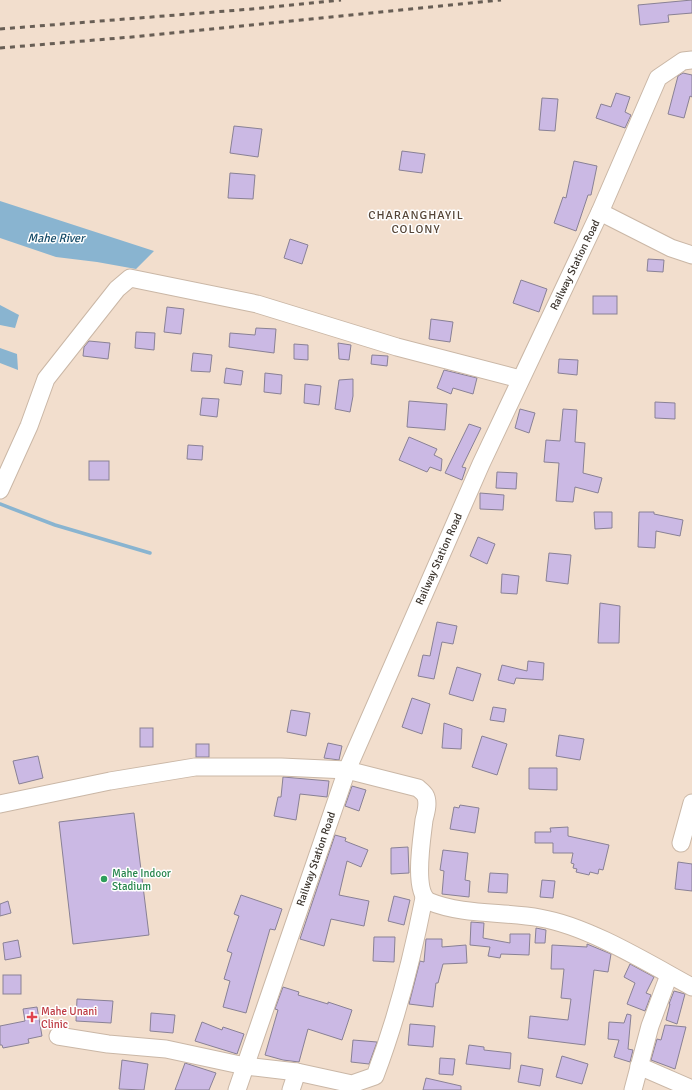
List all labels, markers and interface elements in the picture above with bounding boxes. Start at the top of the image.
district label: CHARANGHAYIL COLONY [368,208,464,237]
street label: Railway Station Road [547,217,603,312]
water label: Mahe River [27,231,86,246]
street label: Railway Station Road [413,511,465,607]
street label: Railway Station Road [294,810,338,908]
place label: Mahe Indoor Stadium [112,867,171,893]
marker: Mahe Indoor Stadium [99,874,109,884]
place label: Mahe Unani Clinic [41,1005,97,1031]
marker: Mahe Unani Clinic [26,1011,38,1023]

